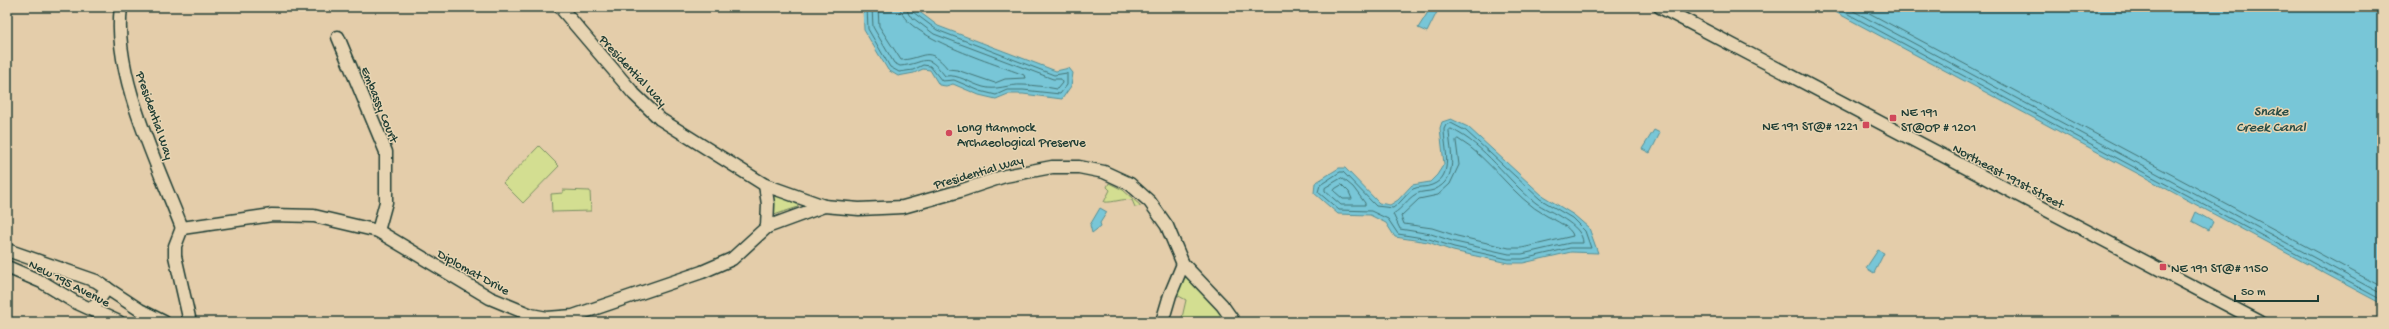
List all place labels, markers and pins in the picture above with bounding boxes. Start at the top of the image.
place label: NE 191 ST@OP # 1201 [1901,106,1976,136]
marker: NE 191 ST@OP # 1201 [1888,113,1898,123]
place label: NE 191 ST@# 1221 [1762,120,1858,135]
marker: NE 191 ST@# 1221 [1861,120,1871,130]
place label: Long Hammock Archaeological Preserve [957,121,1086,151]
marker: Long Hammock Archaeological Preserve [944,128,954,138]
marker: NE 191 ST@# 1150 [2158,262,2168,272]
place label: NE 191 ST@# 1150 [2171,262,2269,277]

